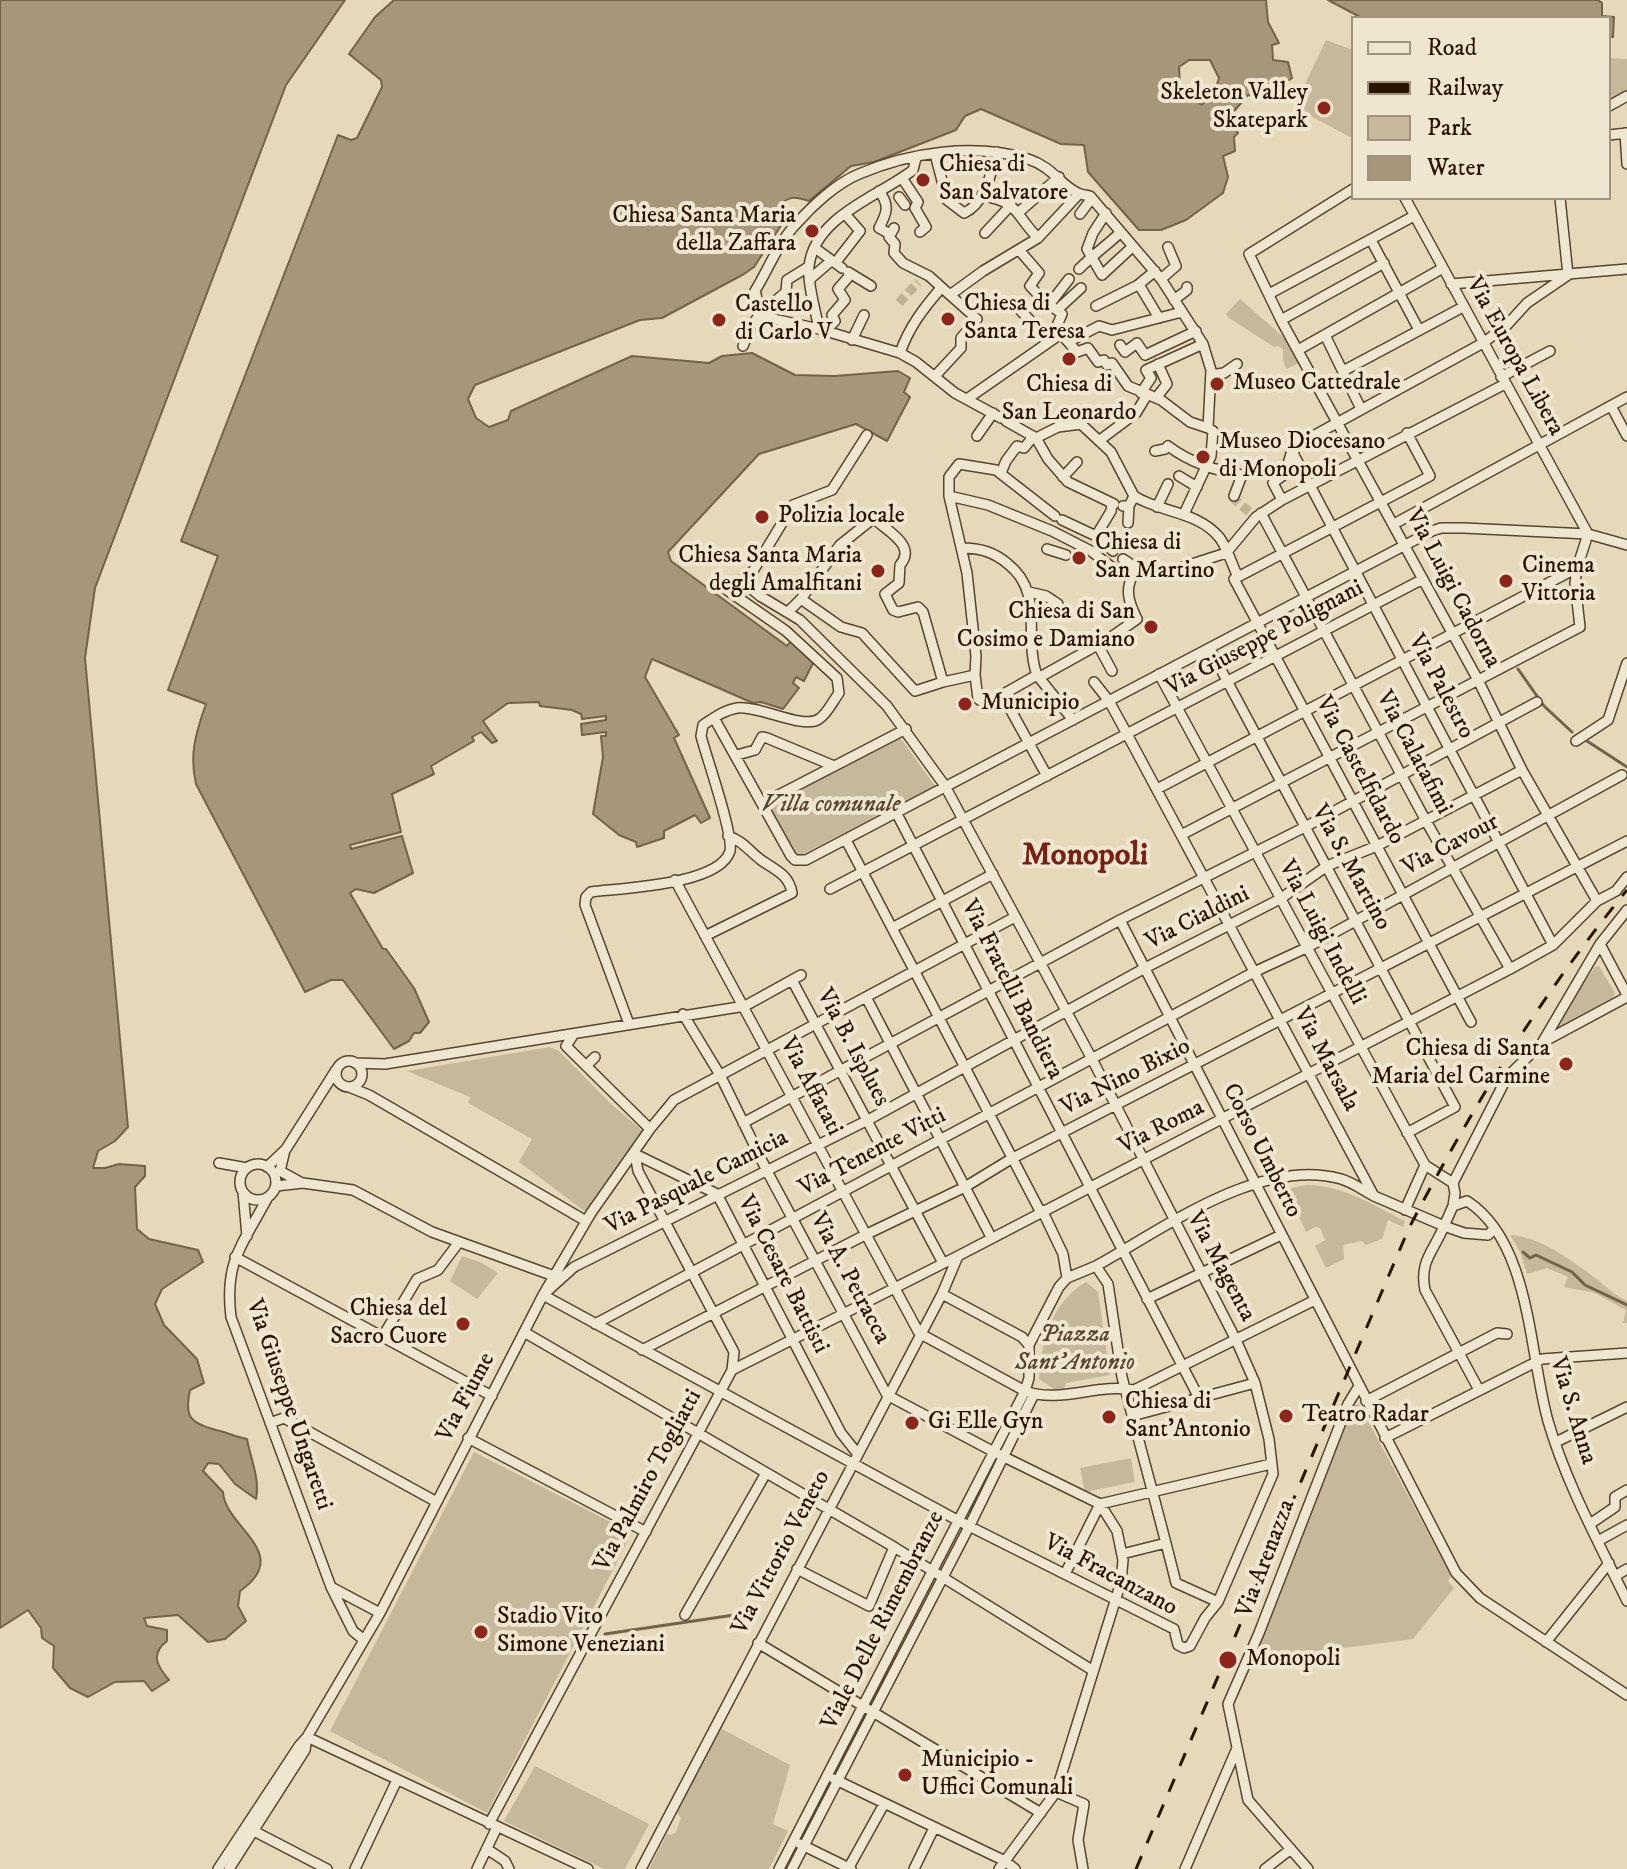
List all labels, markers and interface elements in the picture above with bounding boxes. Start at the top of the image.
legend [1351,16,1611,200]
text: Road [1427,33,1477,63]
text: Railway [1427,73,1503,103]
place label: Skeleton Valley Skatepark [1160,80,1308,136]
marker: Skeleton Valley Skatepark [1315,99,1333,117]
text: Park [1427,113,1472,143]
place label: Chiesa di San Salvatore [939,152,1068,208]
text: Water [1427,153,1484,183]
marker: Chiesa di San Salvatore [914,171,932,189]
place label: Chiesa Santa Maria della Zaffara [612,203,796,259]
marker: Chiesa Santa Maria della Zaffara [803,222,821,240]
street label: Via Europa Libera [1459,273,1569,441]
place label: Chiesa di Santa Teresa [964,291,1085,347]
place label: Castello di Carlo V [735,292,832,348]
marker: Chiesa di Santa Teresa [939,310,957,328]
marker: Castello di Carlo V [710,311,728,329]
marker: Chiesa di San Leonardo [1060,350,1078,368]
place label: Museo Cattedrale [1233,370,1401,398]
place label: Chiesa di San Leonardo [1002,372,1136,428]
marker: Museo Cattedrale [1208,375,1226,393]
place label: Museo Diocesano di Monopoli [1219,429,1385,485]
marker: Museo Diocesano di Monopoli [1194,448,1212,466]
place label: Polizia locale [778,503,905,531]
street label: Via Luigi Cadorna [1398,505,1506,673]
marker: Polizia locale [753,508,771,526]
place label: Chiesa di San Martino [1095,530,1215,586]
place label: Chiesa Santa Maria degli Amalfitani [678,543,862,599]
marker: Chiesa di San Martino [1070,549,1088,567]
place label: Cinema Vittoria [1522,553,1595,609]
marker: Chiesa Santa Maria degli Amalfitani [869,562,887,580]
marker: Cinema Vittoria [1497,572,1515,590]
street label: Via Giuseppe Polignani [1161,575,1369,703]
place label: Chiesa di San Cosimo e Damiano [957,599,1135,655]
marker: Chiesa di San Cosimo e Damiano [1142,618,1160,636]
street label: Via Palestro [1401,630,1479,744]
street label: Via Calatafimi [1368,686,1458,820]
place label: Municipio [981,690,1079,718]
street label: Via Castelfidardo [1308,692,1410,850]
marker: Municipio [956,695,974,713]
park label: Villa comunale [762,792,900,820]
street label: Via S. Martino [1304,800,1396,936]
street label: Via Cavour [1398,809,1504,883]
district label: Monopoli [1022,838,1148,876]
street label: Via Luigi Indelli [1271,856,1371,1010]
street label: Via Cialdini [1141,881,1255,957]
street label: Via Fratelli Bandiera [953,895,1069,1085]
street label: Via B. Isplues [809,984,895,1112]
street label: Via Marsala [1286,1003,1364,1117]
street label: Via Affatati [772,1033,848,1141]
street label: Via Nino Bixio [1056,1033,1196,1123]
place label: Chiesa di Santa Maria del Carmine [1371,1036,1550,1092]
marker: Chiesa di Santa Maria del Carmine [1557,1055,1575,1073]
street label: Corso Umberto [1215,1079,1307,1223]
street label: Via Roma [1114,1094,1210,1162]
street label: Via Tenente Vitti [795,1102,951,1204]
street label: Via Pasquale Camicia [601,1124,793,1242]
street label: Via Cesare Battisti [730,1191,834,1359]
street label: Via Magenta [1179,1207,1261,1327]
street label: Via A. Petracca [802,1209,896,1349]
street label: Via Giuseppe Ungaretti [238,1296,338,1514]
place label: Chiesa del Sacro Cuore [330,1296,447,1352]
marker: Chiesa del Sacro Cuore [454,1315,472,1333]
park label: Piazza Sant'Antonio [1015,1322,1135,1378]
street label: Via Fiume [432,1348,502,1448]
street label: Via S. Anna [1542,1354,1602,1468]
street label: Via Palmiro Togliatti [589,1385,709,1577]
place label: Chiesa di Sant'Antonio [1125,1389,1251,1445]
place label: Teatro Radar [1302,1402,1429,1430]
marker: Teatro Radar [1277,1407,1295,1425]
marker: Chiesa di Sant'Antonio [1100,1408,1118,1426]
place label: Gi Elle Gyn [928,1409,1043,1437]
marker: Gi Elle Gyn [903,1414,921,1432]
street label: Via Vittorio Veneto [727,1466,837,1640]
street label: Via Arenazza [1231,1496,1303,1622]
street label: Viale Delle Rimembranze [816,1507,952,1735]
street label: Via Fracanzano [1038,1529,1182,1623]
place label: Stadio Vito Simone Veneziani [497,1604,665,1660]
marker: Stadio Vito Simone Veneziani [472,1623,490,1641]
place label: Monopoli [1246,1646,1340,1674]
marker: Monopoli [1217,1649,1239,1671]
place label: Municipio - Uffici Comunali [921,1747,1073,1803]
marker: Municipio - Uffici Comunali [896,1766,914,1784]

